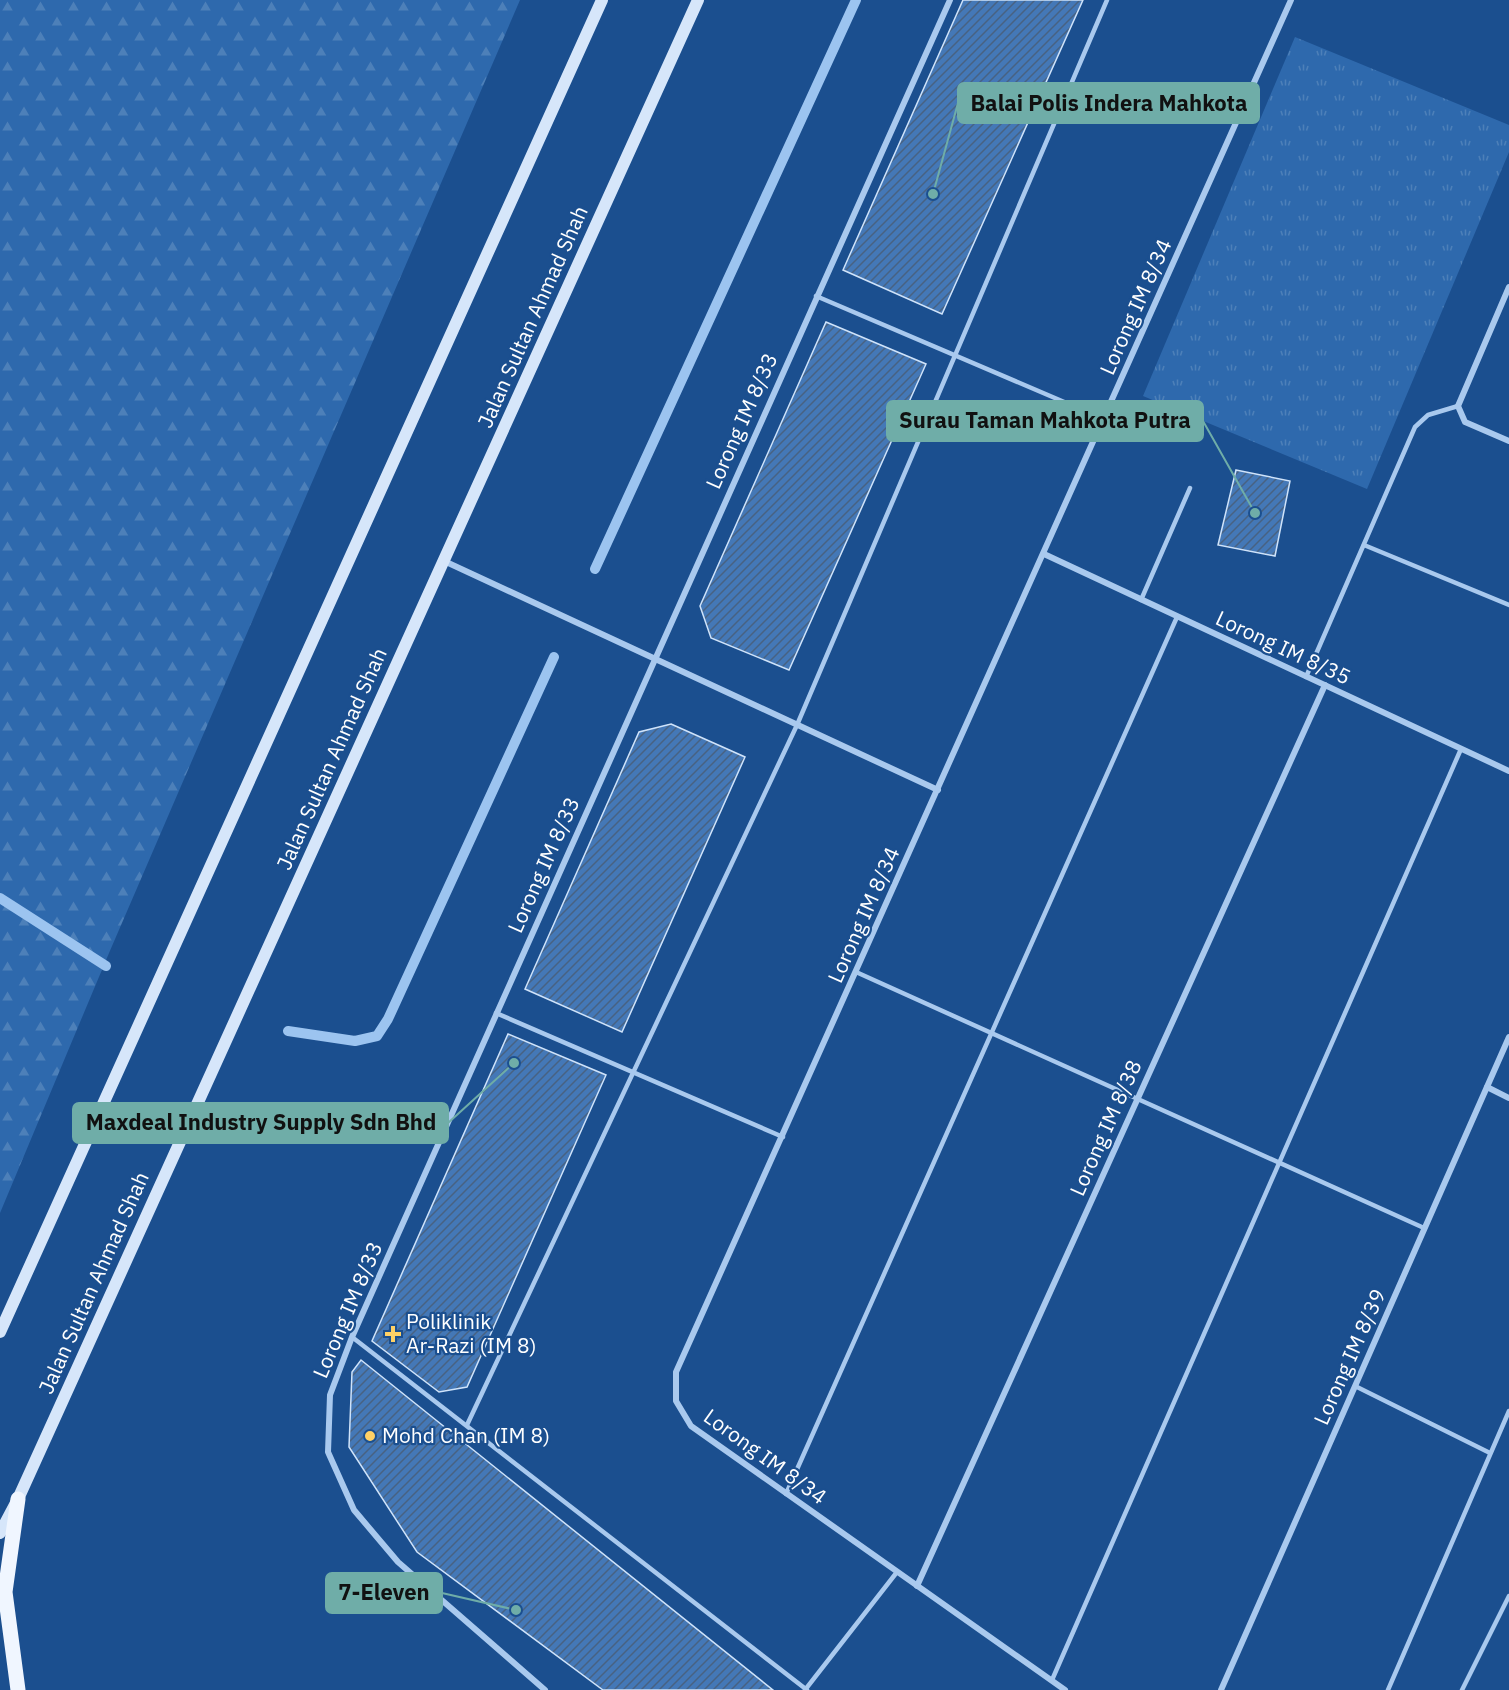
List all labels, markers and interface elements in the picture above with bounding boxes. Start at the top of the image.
callout: Balai Polis Indera Mahkota [958,83,1259,123]
text: Balai Polis Indera Mahkota [970,88,1248,117]
street label: Jalan Sultan Ahmad Shah [470,201,594,432]
street label: Lorong IM 8/34 [1093,234,1177,379]
street label: Lorong IM 8/33 [699,348,783,493]
callout: Surau Taman Mahkota Putra [887,401,1203,441]
text: Surau Taman Mahkota Putra [899,405,1191,434]
street label: Lorong IM 8/35 [1212,604,1355,691]
street label: Jalan Sultan Ahmad Shah [269,643,393,874]
street label: Lorong IM 8/33 [501,792,585,937]
street label: Lorong IM 8/34 [821,842,905,987]
street label: Lorong IM 8/38 [1063,1055,1147,1200]
callout: Maxdeal Industry Supply Sdn Bhd [73,1103,448,1143]
text: Maxdeal Industry Supply Sdn Bhd [86,1107,436,1136]
street label: Jalan Sultan Ahmad Shah [31,1167,155,1398]
street label: Lorong IM 8/33 [306,1237,388,1382]
street label: Lorong IM 8/39 [1307,1284,1391,1429]
place label: Poliklinik Ar-Razi (IM 8) [406,1307,537,1359]
marker: Poliklinik Ar-Razi (IM 8) [384,1325,402,1343]
street label: Lorong IM 8/34 [698,1402,833,1510]
place label: Mohd Chan (IM 8) [382,1421,550,1449]
marker: Mohd Chan (IM 8) [363,1429,377,1443]
callout: 7-Eleven [326,1573,442,1613]
text: 7-Eleven [338,1577,430,1606]

